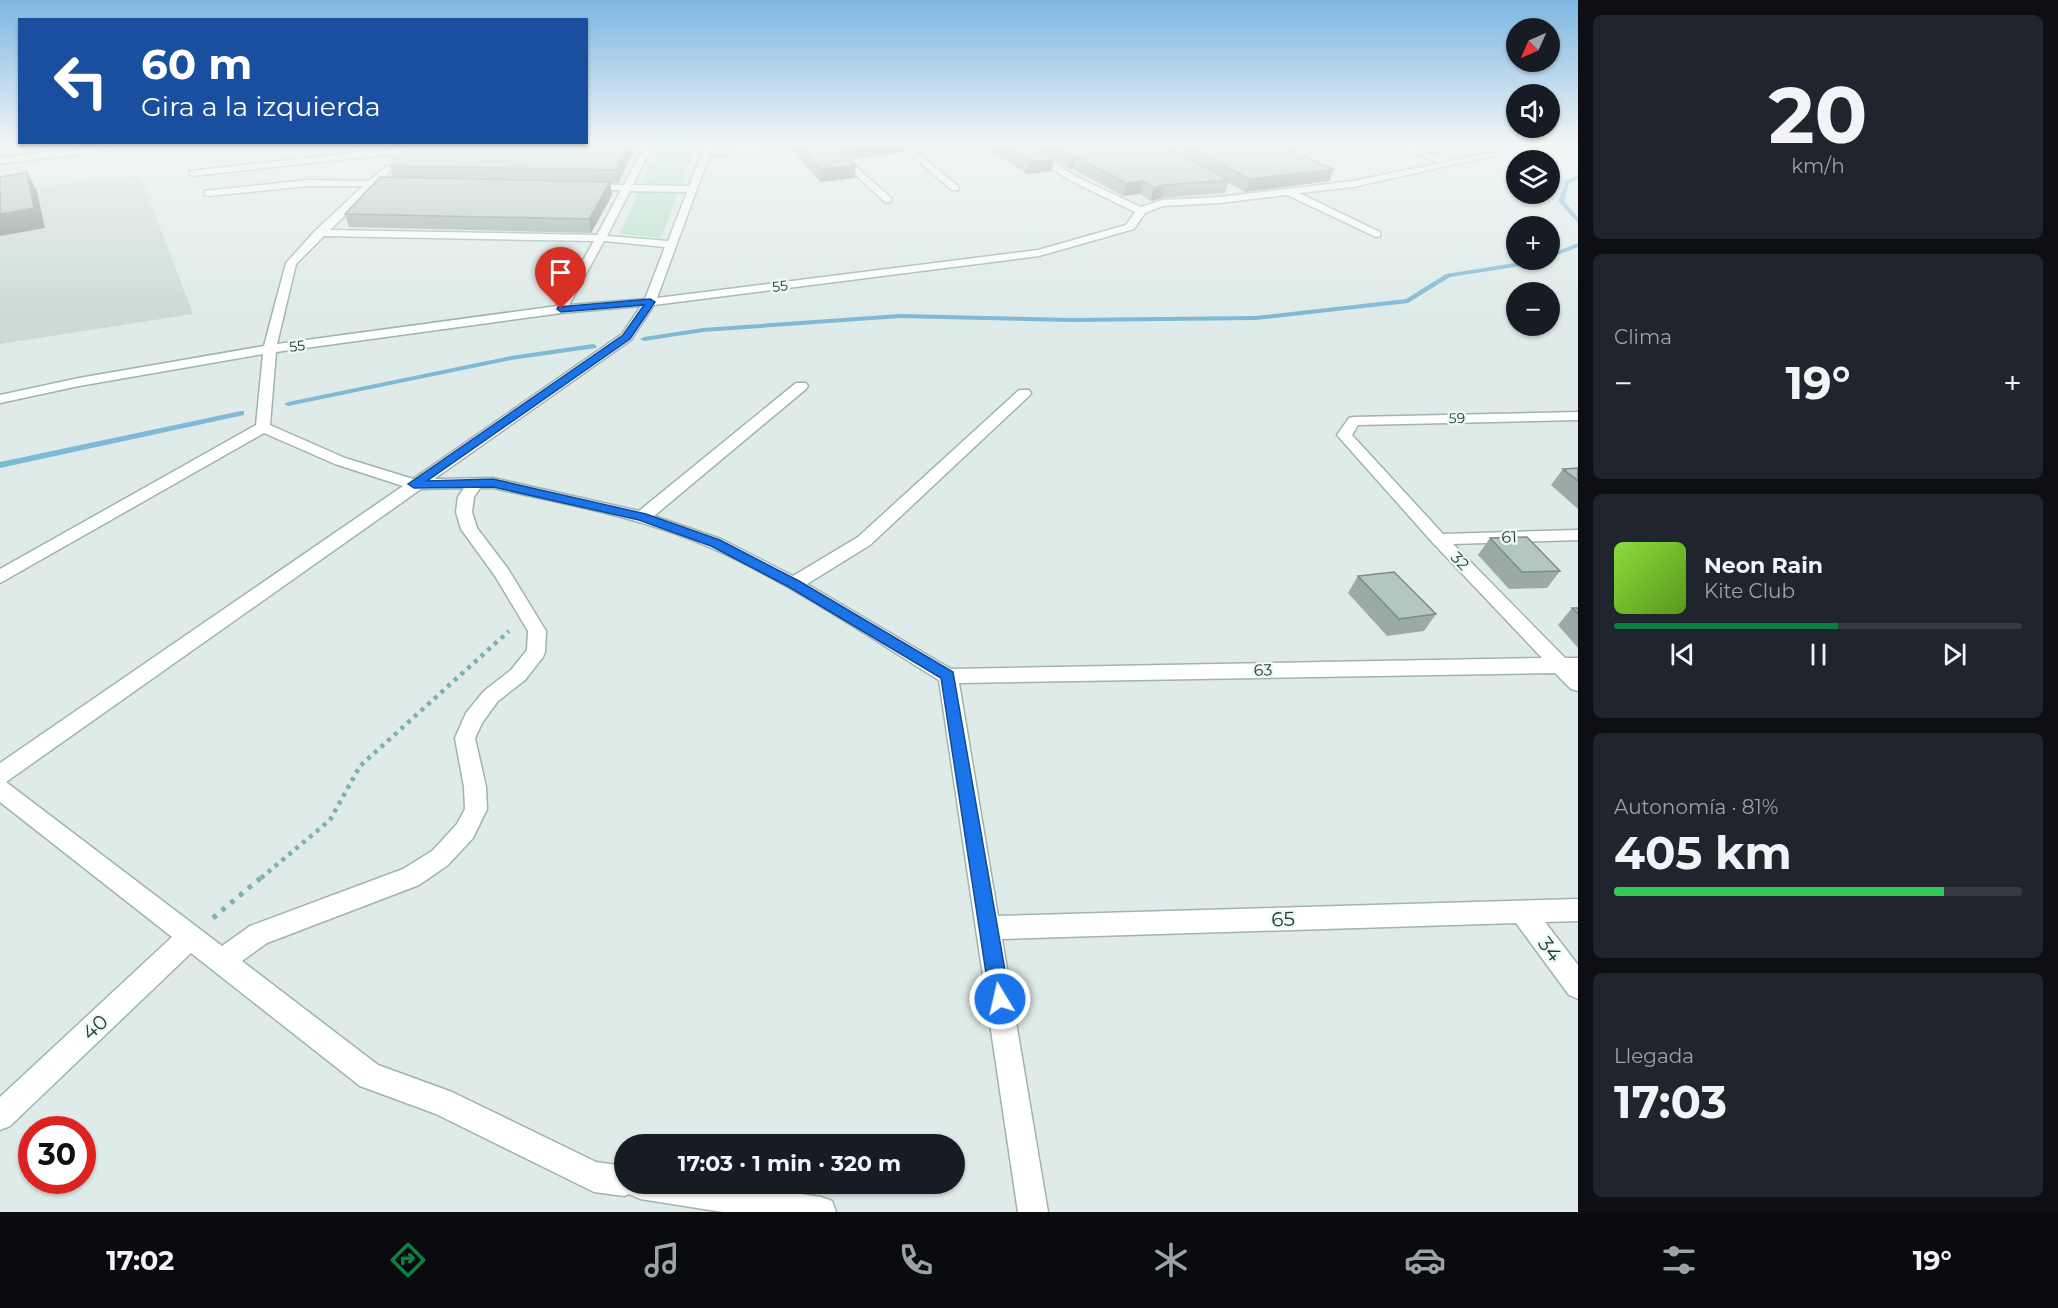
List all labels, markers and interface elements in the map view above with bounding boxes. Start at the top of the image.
north arrow [1506,18,1560,72]
map controls [1506,18,1560,336]
text: 60 m [141,38,252,90]
icon: left [42,42,120,120]
text: 20 [1769,67,1867,163]
button: sound [1506,84,1560,138]
text: Gira a la izquierda [141,90,381,123]
button: layers [1506,150,1560,204]
text: km/h [1791,154,1845,178]
button: + [1506,216,1560,270]
pin [535,247,586,309]
icon: arrive [544,256,577,289]
street label: 55 [771,276,789,296]
button: − [1506,282,1560,336]
text: Clima [1614,325,1672,349]
street label: 55 [288,336,306,356]
text: 19° [1785,355,1851,410]
text: − [1614,363,1633,403]
text: + [2003,363,2022,403]
street label: 59 [1449,409,1465,427]
street label: 61 [1501,527,1517,547]
street label: 32 [1447,548,1473,574]
text: Neon Rain [1704,552,1823,579]
text: Kite Club [1704,579,1795,603]
icon: previous [1666,638,1699,671]
icon: pause [1802,638,1835,671]
icon: next [1938,638,1971,671]
street label: 63 [1253,660,1273,680]
text: Autonomía · 81% [1614,795,1778,819]
text: 405 km [1614,825,1792,880]
street label: 65 [1271,907,1295,931]
street label: 34 [1533,932,1567,966]
position arrow [968,967,1032,1031]
street label: 40 [77,1009,113,1045]
text: Llegada [1614,1044,1694,1068]
text: 17:03 [1614,1074,1727,1129]
speed limit sign: 30 [18,1116,96,1194]
text: 17:03 · 1 min · 320 m [678,1150,901,1177]
icon: directions [387,1239,429,1281]
icon: music [641,1239,683,1281]
icon: phone [895,1239,937,1281]
icon: climate [1150,1239,1192,1281]
icon: car [1404,1239,1446,1281]
icon: filters [1658,1239,1700,1281]
text: 17:02 [106,1244,174,1277]
text: 19° [1913,1244,1952,1277]

